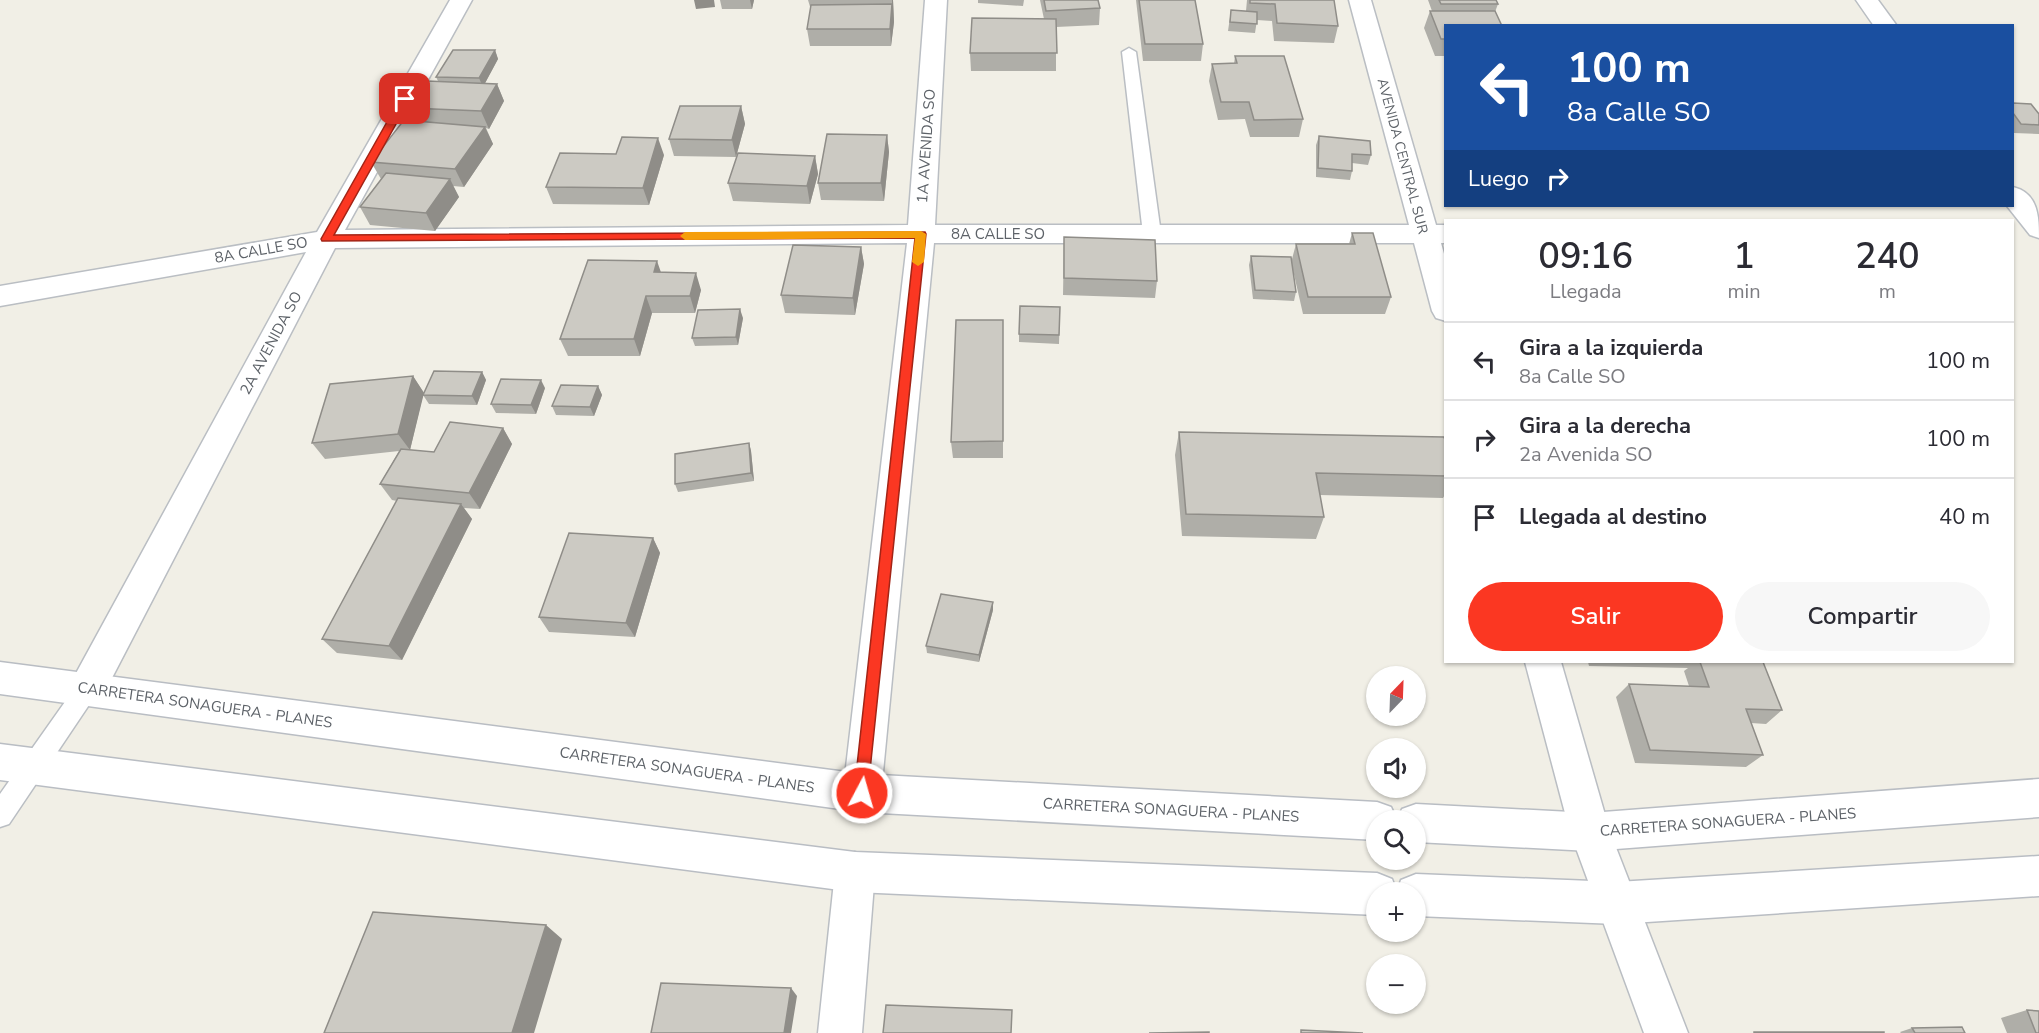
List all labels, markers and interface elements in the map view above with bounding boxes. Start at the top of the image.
text: 100 m [1567,40,1691,97]
icon: left [1468,48,1546,126]
pin [379,73,430,124]
street label: AVENIDA CENTRAL SUR [1373,76,1432,236]
icon: arrive [388,82,421,115]
street label: 1A AVENIDA SO [912,88,940,204]
text: 8a Calle SO [1567,94,1711,131]
icon: right [1541,162,1574,195]
text: Luego [1468,164,1529,194]
street label: 8A CALLE SO [951,224,1045,244]
street label: 8A CALLE SO [213,232,309,268]
text: 09:16 [1538,232,1633,281]
text: 1 [1733,232,1755,281]
text: 240 [1855,232,1920,281]
text: Llegada [1550,278,1622,305]
text: min [1728,278,1761,305]
text: m [1879,278,1896,305]
street label: 2A AVENIDA SO [235,288,307,398]
text: Gira a la izquierda [1519,333,1703,363]
icon: left [1468,345,1501,378]
text: 100 m [1926,346,1990,376]
text: 8a Calle SO [1519,363,1626,390]
text: Gira a la derecha [1519,411,1691,441]
icon: right [1468,423,1501,456]
text: 100 m [1926,424,1990,454]
text: 2a Avenida SO [1519,441,1653,468]
icon: arrive [1468,501,1501,534]
text: Llegada al destino [1519,502,1707,532]
text: 40 m [1939,502,1990,532]
button: Salir [1468,582,1723,651]
button: Compartir [1735,582,1990,651]
north arrow [1366,666,1426,726]
map controls [1366,666,1426,1014]
street label: CARRETERA SONAGUERA - PLANES [76,677,334,733]
button: sound [1366,738,1426,798]
street label: CARRETERA SONAGUERA - PLANES [558,742,816,798]
position arrow [830,761,894,825]
street label: CARRETERA SONAGUERA - PLANES [1042,793,1300,827]
street label: CARRETERA SONAGUERA - PLANES [1599,803,1857,841]
button: search [1366,810,1426,870]
button: + [1366,882,1426,942]
button: − [1366,954,1426,1014]

